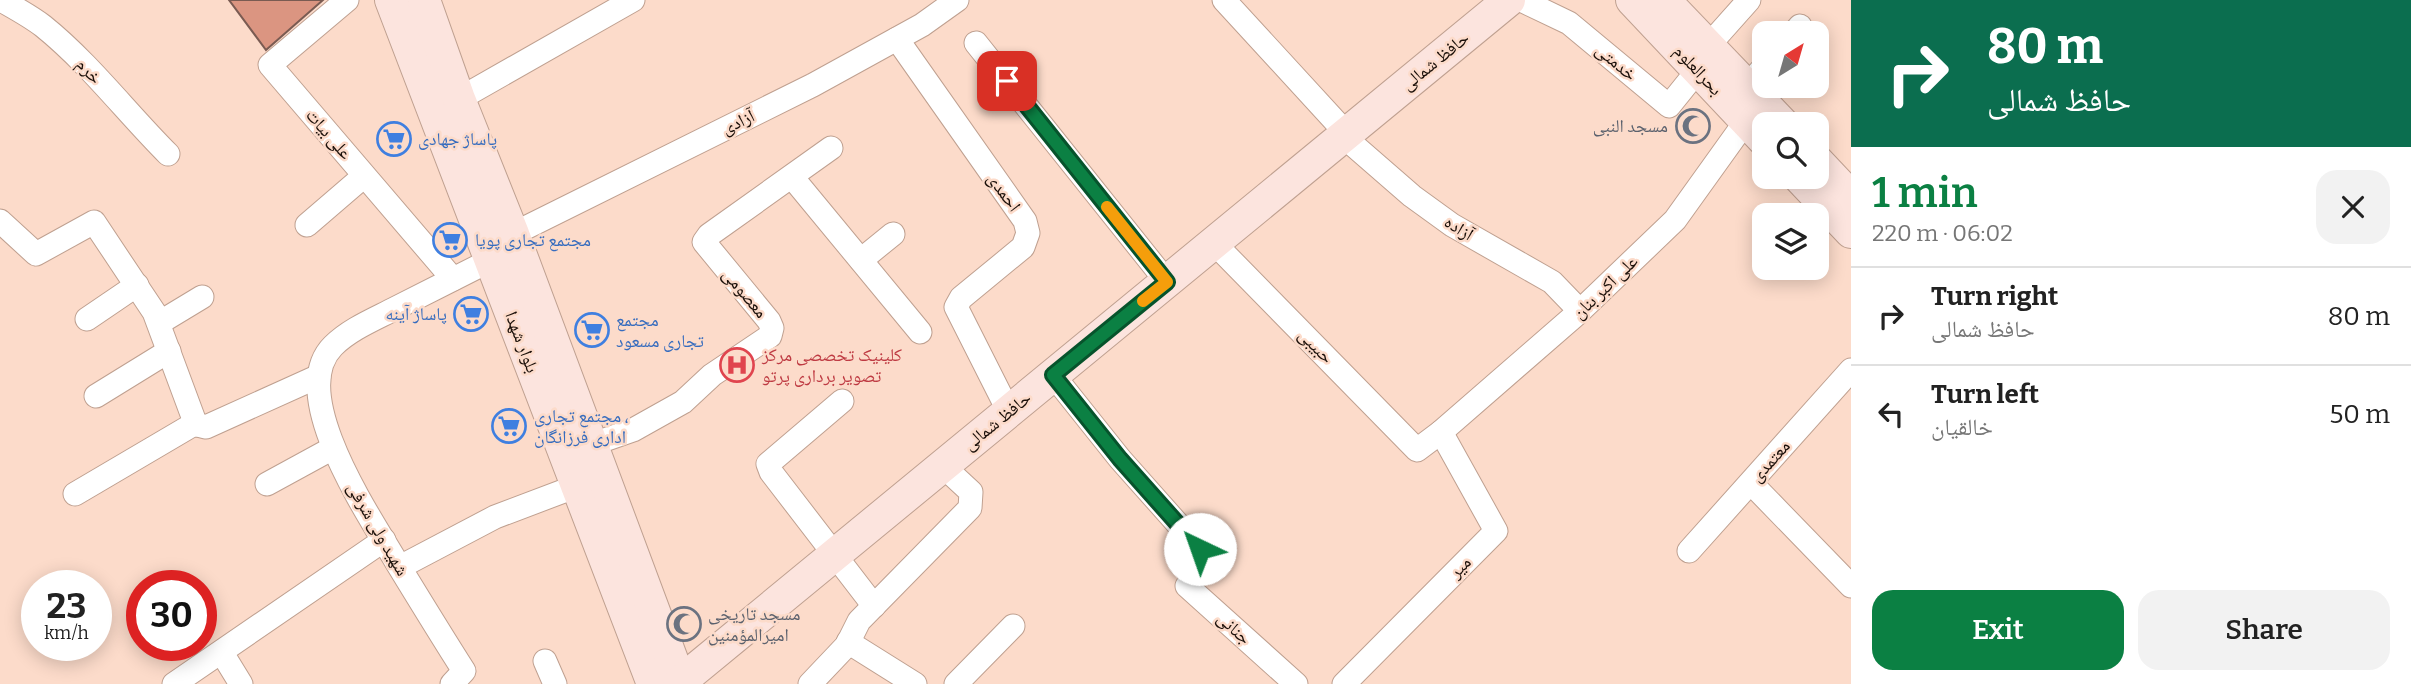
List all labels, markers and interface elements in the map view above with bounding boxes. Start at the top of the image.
text: 80 m [1987,17,2103,76]
north arrow [1752,21,1829,98]
map controls [1752,21,1829,280]
street label: حافظ شمالی [1397,27,1473,95]
icon: right [1872,28,1963,119]
street label: خدمتی [1591,38,1641,86]
street label: بحرالعلوم [1668,40,1727,101]
pin [977,51,1037,111]
street label: خرم [71,53,106,89]
icon: arrive [988,62,1026,100]
text: حافظ شمالی [1987,81,2131,119]
street label: علی بیات [301,104,357,164]
street label: آزادی [718,104,759,139]
mosque icon: مسجد النبی [1674,107,1712,145]
button: search [1752,112,1829,189]
place label: مسجد النبی [1593,115,1668,137]
supermarket icon: پاساژ جهادی [375,120,413,158]
place label: پاساژ جهادی [418,128,497,150]
street label: احمدی [983,168,1025,216]
text: 1 min [1872,168,1978,218]
button: close [2316,170,2390,244]
button: layers [1752,203,1829,280]
street label: آزاده [1440,211,1478,246]
text: 220 m · 06:02 [1872,219,2013,247]
supermarket icon: مجتمع تجاری پویا [431,221,469,259]
place label: مجتمع تجاری پویا [475,229,591,252]
street label: علی اکبر بنان [1568,250,1642,324]
street label: معصومی [718,263,772,323]
text: Turn right [1931,281,2058,312]
supermarket icon: پاساژ آینه [452,295,490,333]
icon: right [1872,297,1910,335]
text: 80 m [2328,301,2390,332]
place label: پاساژ آینه [385,303,447,325]
street label: بلوار شهدا [500,308,544,376]
place label: مجتمع تجاری مسعود [616,309,704,352]
supermarket icon: مجتمع تجاری مسعود [573,311,611,349]
text: حافظ شمالی [1931,315,2035,343]
street label: حبیبی [1294,324,1338,368]
place label: کلینیک تخصصی مرکز تصویر برداری پرتو [761,344,903,387]
hospital icon: کلینیک تخصصی مرکز تصویر برداری پرتو [718,346,756,384]
text: Turn left [1931,379,2039,410]
street label: حافظ شمالی [959,387,1035,455]
icon: left [1872,395,1910,433]
text: 50 m [2329,399,2390,430]
place label: مجتمع تجاری ، اداری فرزانگان [534,405,629,448]
supermarket icon: مجتمع تجاری ، اداری فرزانگان [490,407,528,445]
text: خالقیان [1931,413,1993,441]
street label: معتمدی [1745,435,1795,487]
street label: شهید ولی شرفی [342,478,414,580]
position arrow [1163,512,1237,586]
street label: میر [1444,551,1476,583]
speed limit sign: 30 [126,570,217,661]
text: 23 [47,585,86,627]
button: Exit [1872,590,2124,670]
button: Share [2138,590,2390,670]
place label: مسجد تاریخی امیرالمؤمنین [708,603,800,646]
mosque icon: مسجد تاریخی امیرالمؤمنین [665,605,703,643]
street label: جنانی [1212,607,1256,649]
text: km/h [44,622,89,644]

